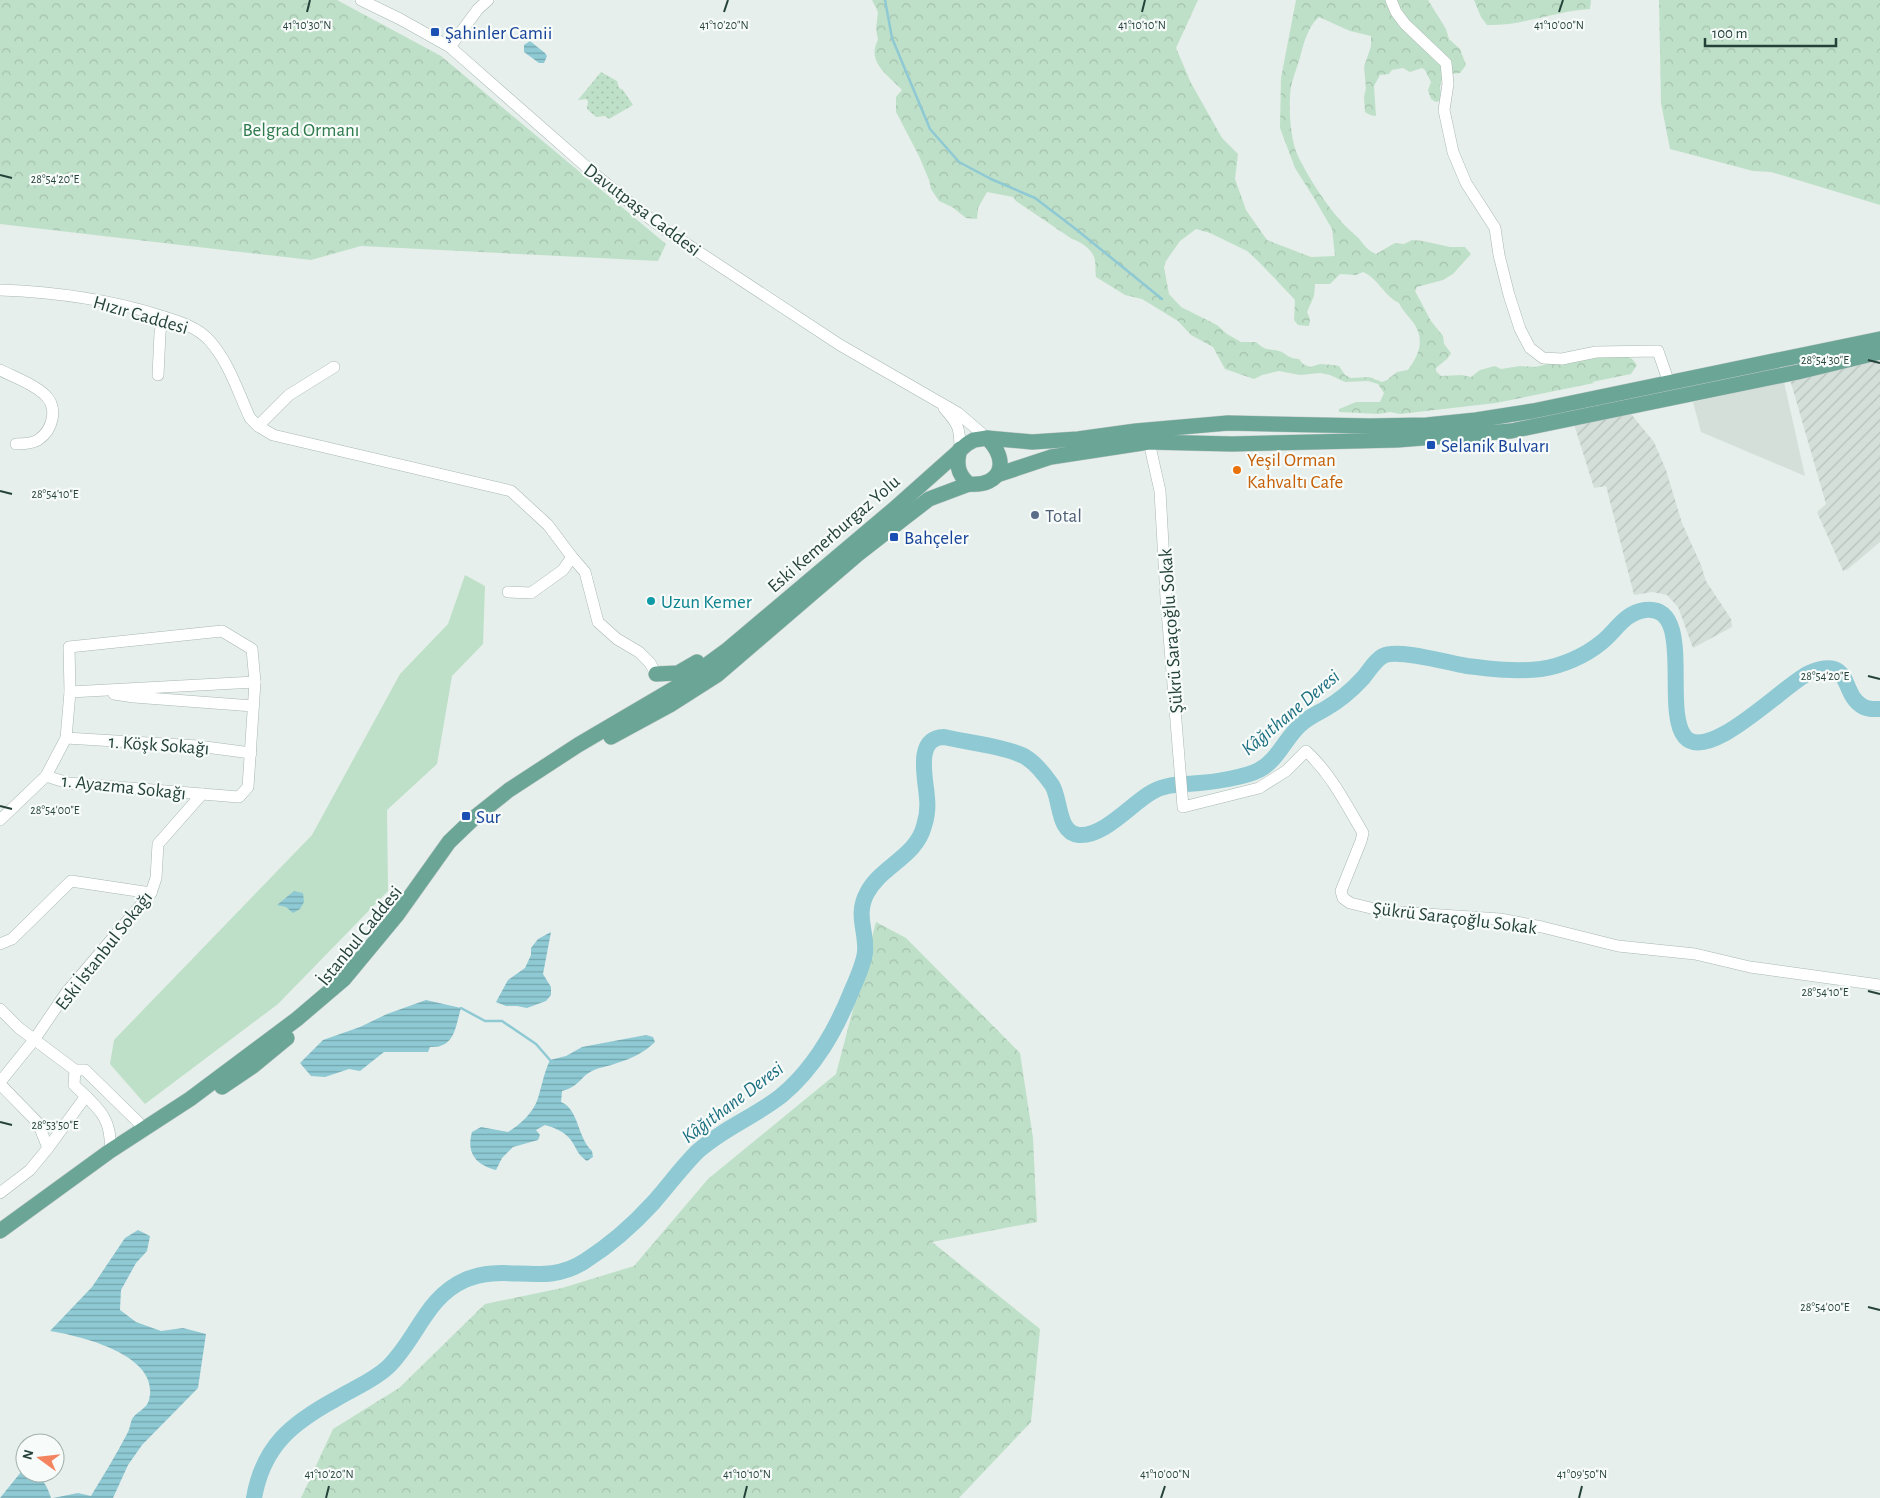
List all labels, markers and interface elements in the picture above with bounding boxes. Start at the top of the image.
scale bar [1705,15,1836,47]
text: 41°10'30"N [283,19,331,31]
text: 41°10'20"N [699,19,749,31]
text: 41°10'10"N [1118,19,1166,31]
text: 41°10'00"N [1534,19,1584,31]
place label: Şahinler Camii [445,24,552,43]
marker: Şahinler Camii [429,26,441,38]
text: 100 m [1712,26,1747,41]
park label: Belgrad Ormanı [243,121,359,140]
street label: Davutpaşa Caddesi [580,160,704,260]
text: 28°54'20"E [31,173,79,185]
street label: Hızır Caddesi [91,293,190,338]
text: 28°54'30"E [1801,354,1849,366]
place label: Selanik Bulvarı [1441,437,1549,456]
marker: Selanik Bulvarı [1425,439,1437,451]
place label: Yeşil Orman Kahvaltı Cafe [1247,451,1343,492]
marker: Yeşil Orman Kahvaltı Cafe [1231,464,1243,476]
street label: Eski Kemerburgaz Yolu [764,472,904,596]
text: 28°54'10"E [31,488,79,500]
place label: Total [1045,507,1082,526]
marker: Total [1029,509,1041,521]
place label: Bahçeler [904,529,969,548]
marker: Bahçeler [888,531,900,543]
street label: Şükrü Saraçoğlu Sokak [1156,547,1187,714]
place label: Uzun Kemer [661,593,752,612]
marker: Uzun Kemer [645,595,657,607]
water label: Kâğıthane Deresi [1238,666,1344,759]
text: 28°54'20"E [1801,670,1849,682]
street label: 1. Köşk Sokağı [108,732,210,758]
street label: 1. Ayazma Sokağı [61,772,187,803]
text: 28°54'00"E [30,804,80,816]
place label: Sur [476,808,501,827]
marker: Sur [460,810,472,822]
street label: İstanbul Caddesi [314,882,406,989]
street label: Eski İstanbul Sokağı [51,887,156,1014]
street label: Şükrü Saraçoğlu Sokak [1372,899,1538,938]
text: 28°54'10"E [1801,986,1849,998]
water label: Kâğıthane Deresi [678,1058,787,1147]
text: 28°53'50"E [31,1119,79,1131]
text: 28°54'00"E [1800,1301,1850,1313]
north arrow [15,1433,65,1483]
text: N [20,1448,36,1461]
text: 41°10'20"N [304,1468,354,1480]
text: 41°10'10"N [723,1468,771,1480]
text: 41°10'00"N [1140,1468,1190,1480]
text: 41°09'50"N [1557,1468,1607,1480]

